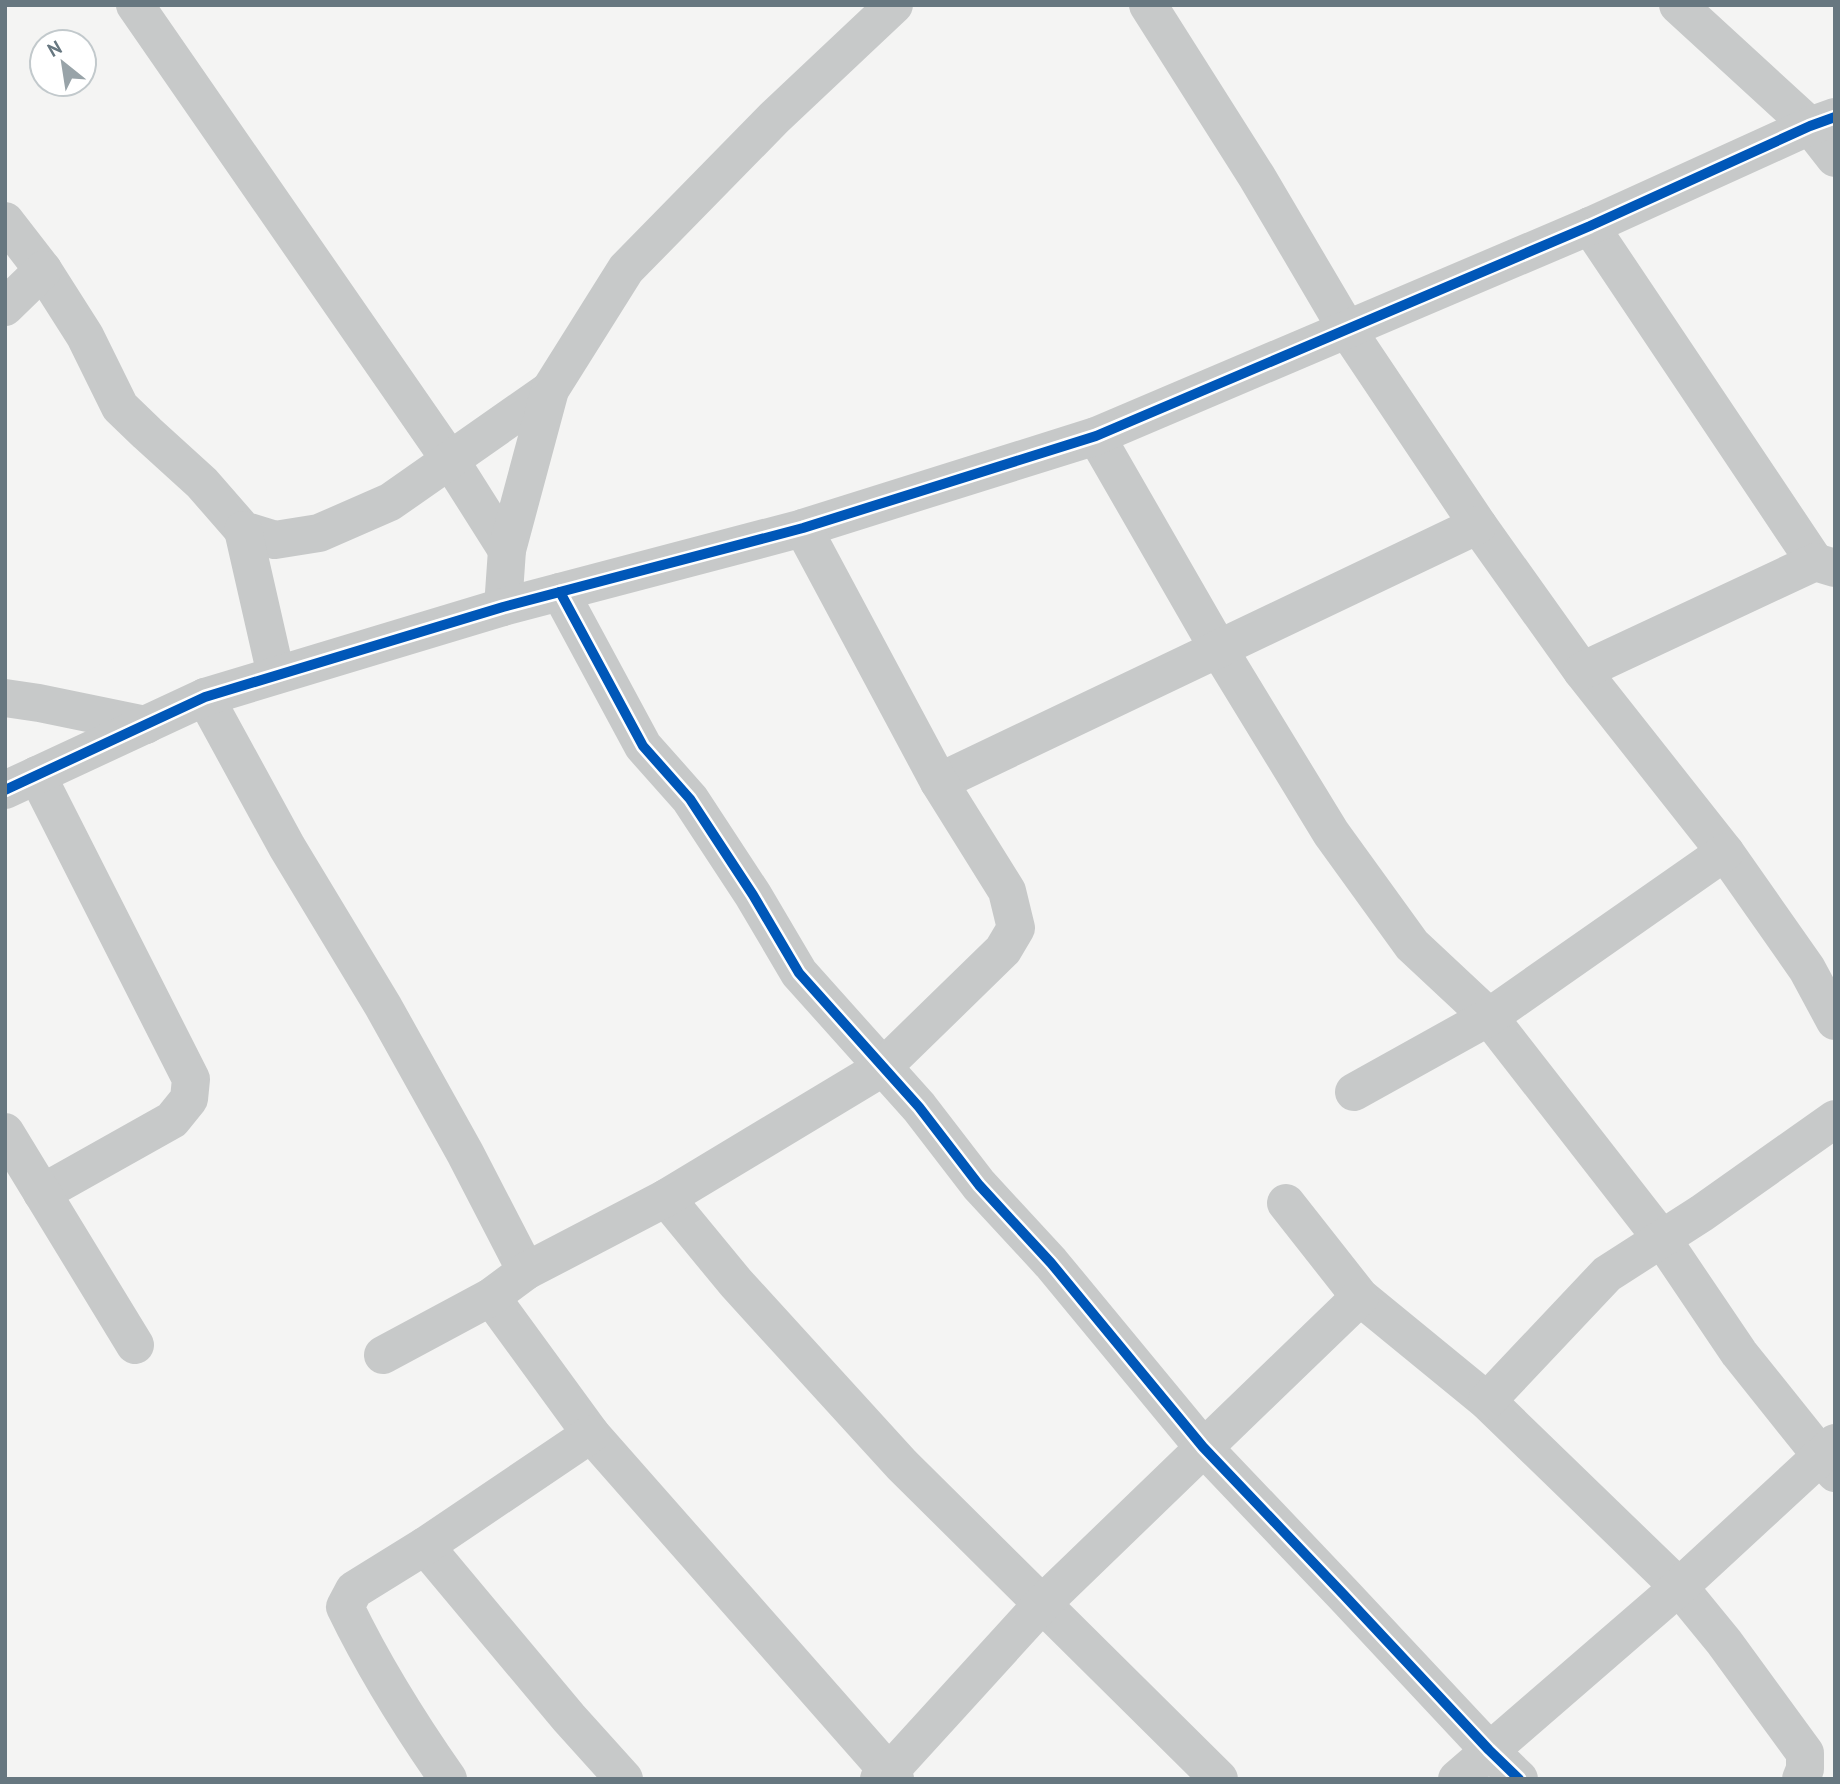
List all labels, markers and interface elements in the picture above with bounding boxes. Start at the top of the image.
north arrow [28,28,98,98]
text: N [43,35,66,62]

